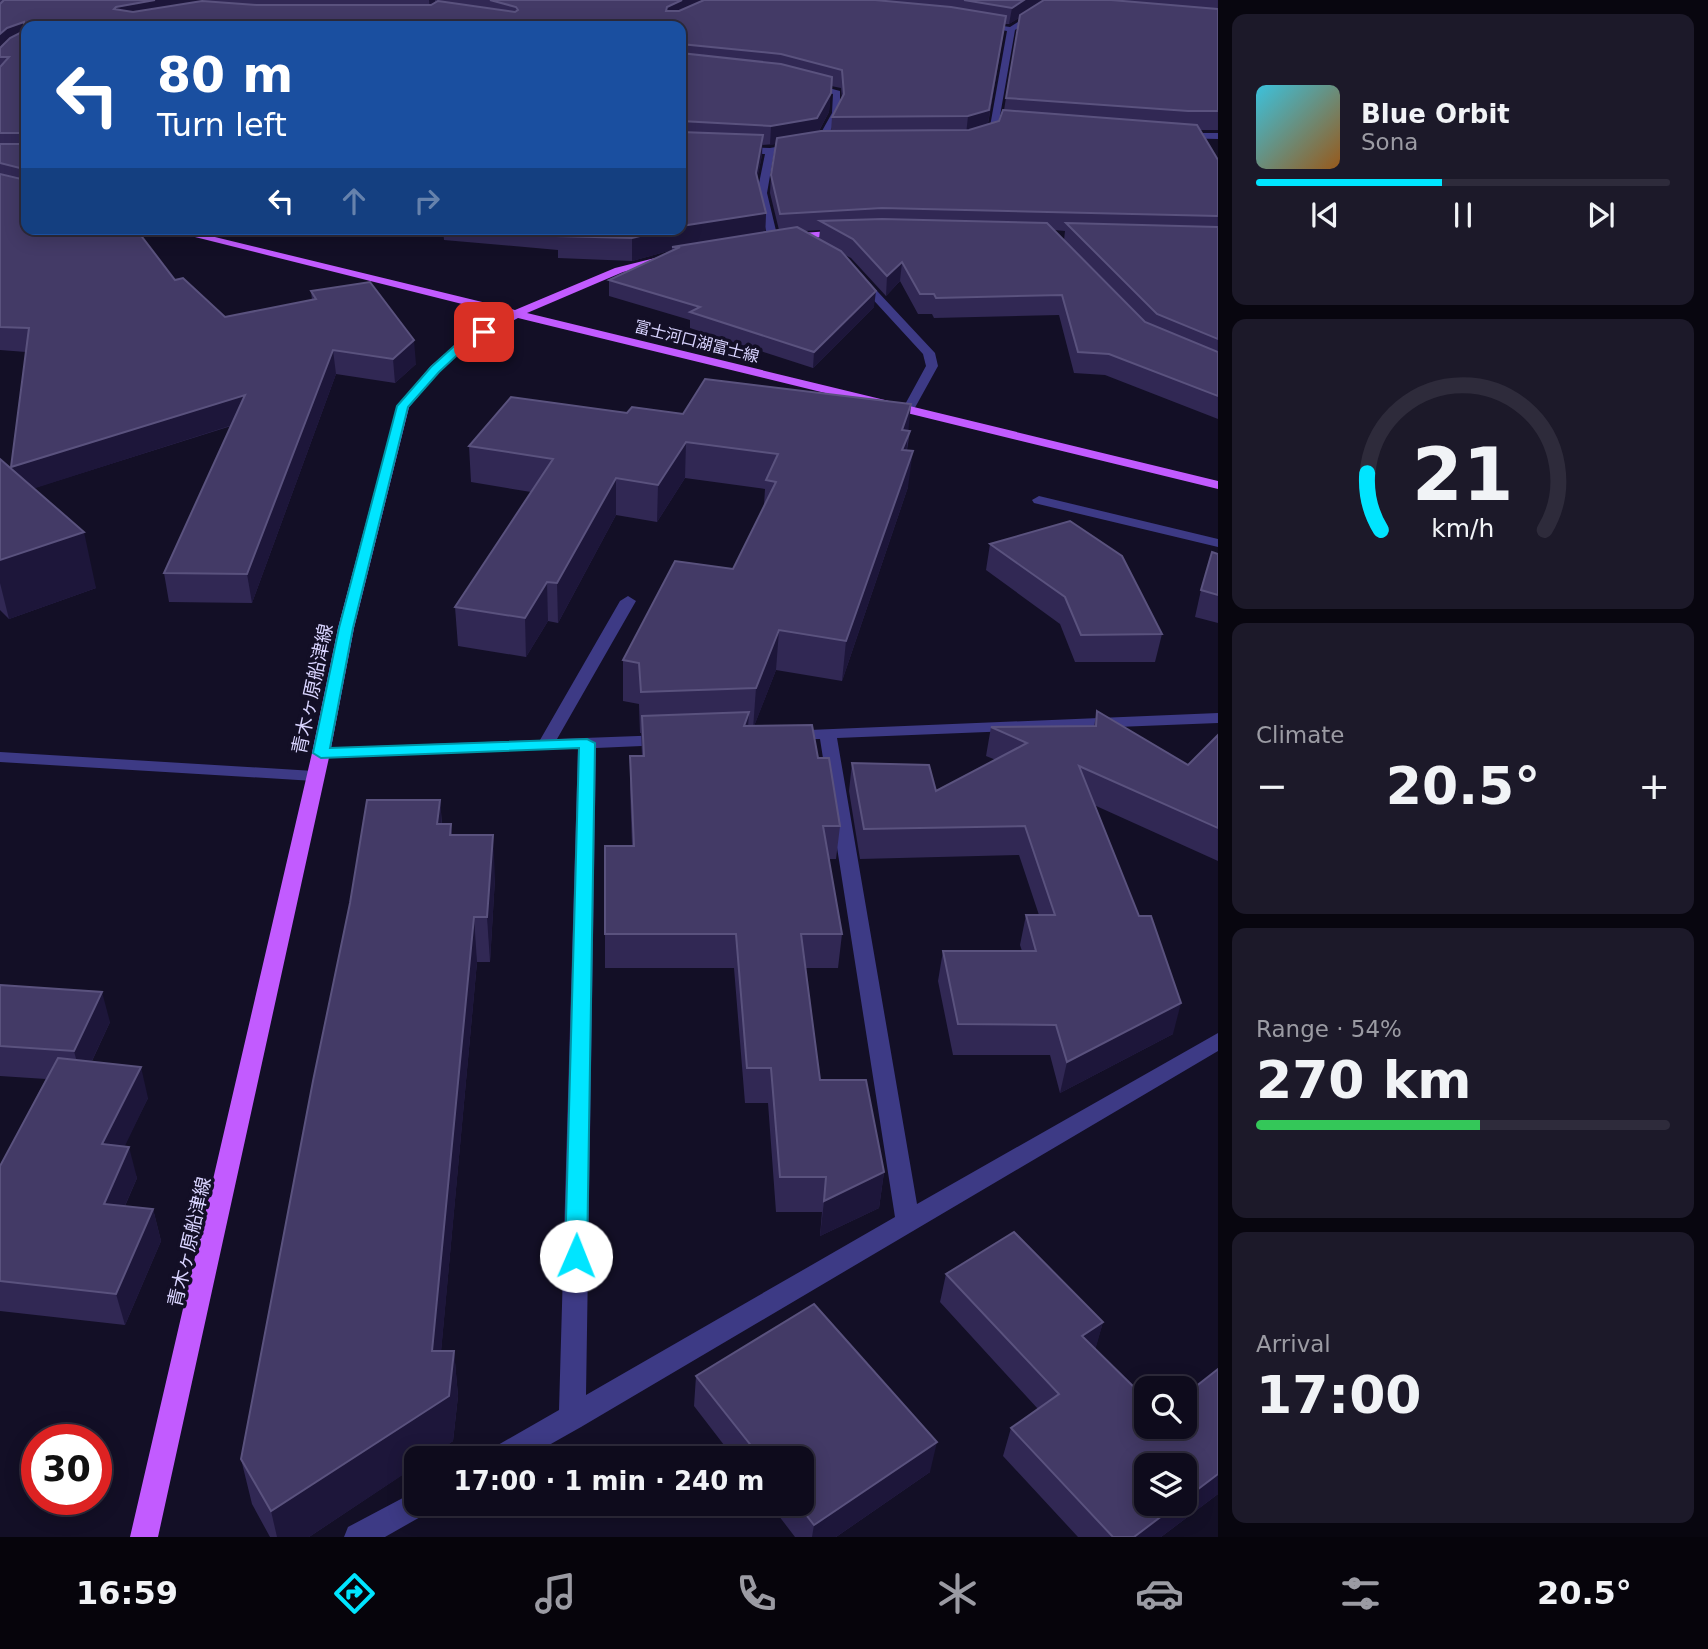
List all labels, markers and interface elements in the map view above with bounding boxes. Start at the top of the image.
text: 80 m [157,47,293,104]
icon: left [42,49,133,140]
text: Blue Orbit [1361,99,1510,129]
text: Turn left [157,106,287,144]
text: Sona [1361,129,1418,155]
icon: left [262,182,300,220]
icon: ahead [335,182,373,220]
icon: right [408,182,446,220]
icon: previous [1306,196,1344,234]
icon: pause [1444,196,1482,234]
icon: next [1582,196,1620,234]
pin [454,302,514,362]
icon: arrive [465,313,503,351]
street label: 富士河口湖富士線 [632,317,761,366]
text: 21 [1412,432,1514,517]
text: km/h [1431,514,1495,543]
street label: 青木ヶ原船津線 [287,622,337,756]
text: Climate [1256,722,1345,748]
text: 20.5° [1386,756,1540,816]
text: − [1256,764,1288,808]
text: + [1638,764,1670,808]
text: Range · 54% [1256,1016,1402,1042]
text: 270 km [1256,1050,1471,1110]
street label: 青木ヶ原船津線 [163,1175,215,1309]
position arrow [539,1219,613,1293]
text: Arrival [1256,1331,1331,1357]
text: 17:00 [1256,1365,1422,1425]
map controls [1134,1376,1197,1516]
button: search [1134,1376,1197,1439]
speed limit sign: 30 [21,1424,112,1515]
button: layers [1134,1453,1197,1516]
text: 17:00 · 1 min · 240 m [454,1466,764,1496]
icon: directions [330,1569,379,1618]
icon: music [531,1569,580,1618]
icon: phone [732,1569,781,1618]
icon: climate [933,1569,982,1618]
icon: car [1135,1569,1184,1618]
icon: filters [1336,1569,1385,1618]
text: 16:59 [76,1574,178,1612]
text: 20.5° [1537,1574,1632,1612]

